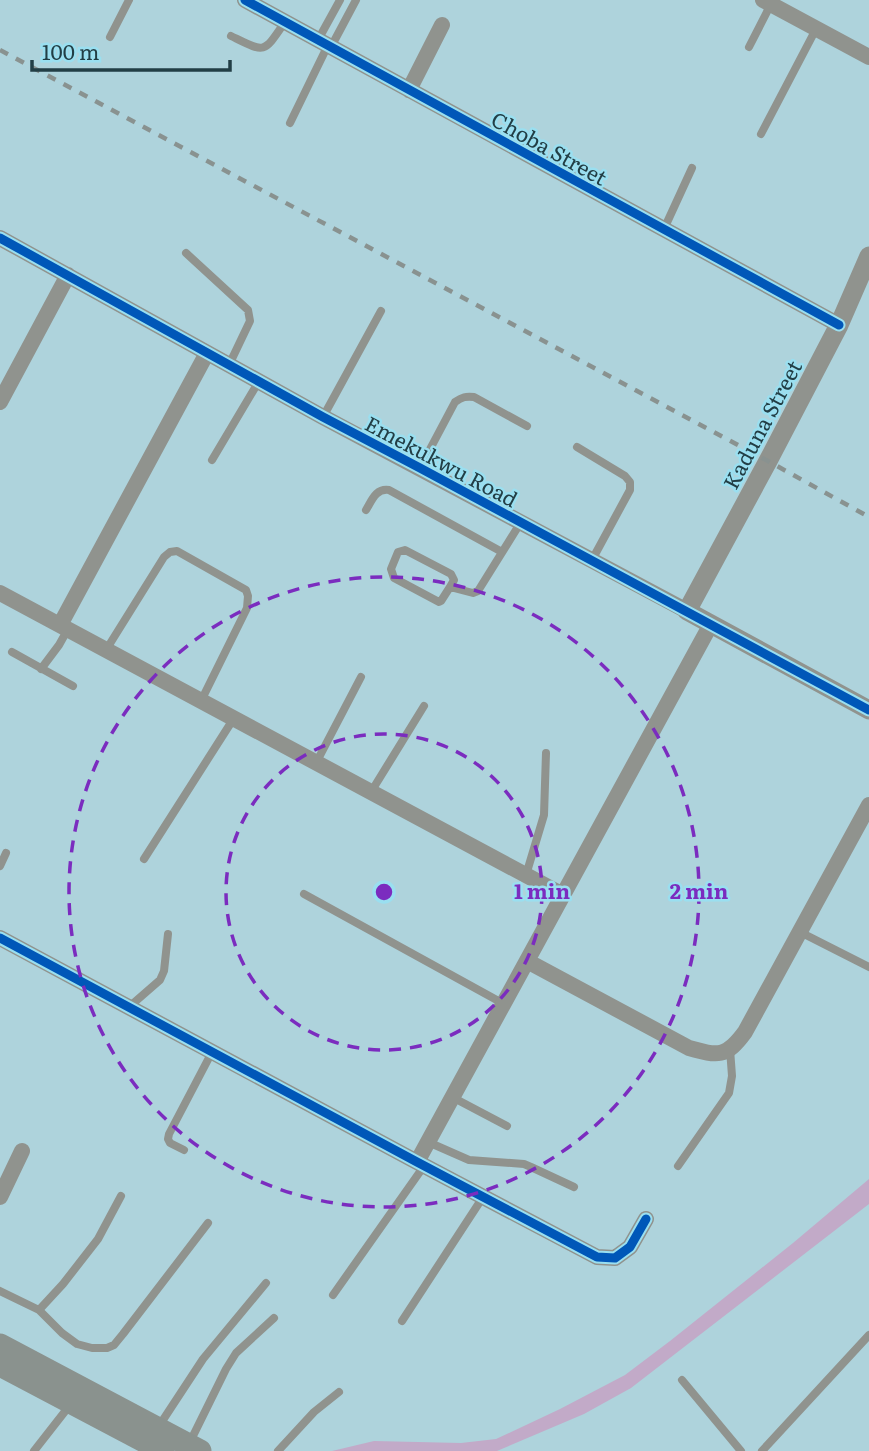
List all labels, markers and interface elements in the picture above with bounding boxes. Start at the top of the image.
scale bar [32,28,229,72]
text: 100 m [42,35,99,66]
street label: Choba Street [486,102,614,192]
street label: Kaduna Street [714,354,808,494]
street label: Emekukwu Road [360,407,524,513]
text: 1 min [514,874,570,905]
text: 2 min [670,874,729,905]
centre of rings [372,880,396,904]

